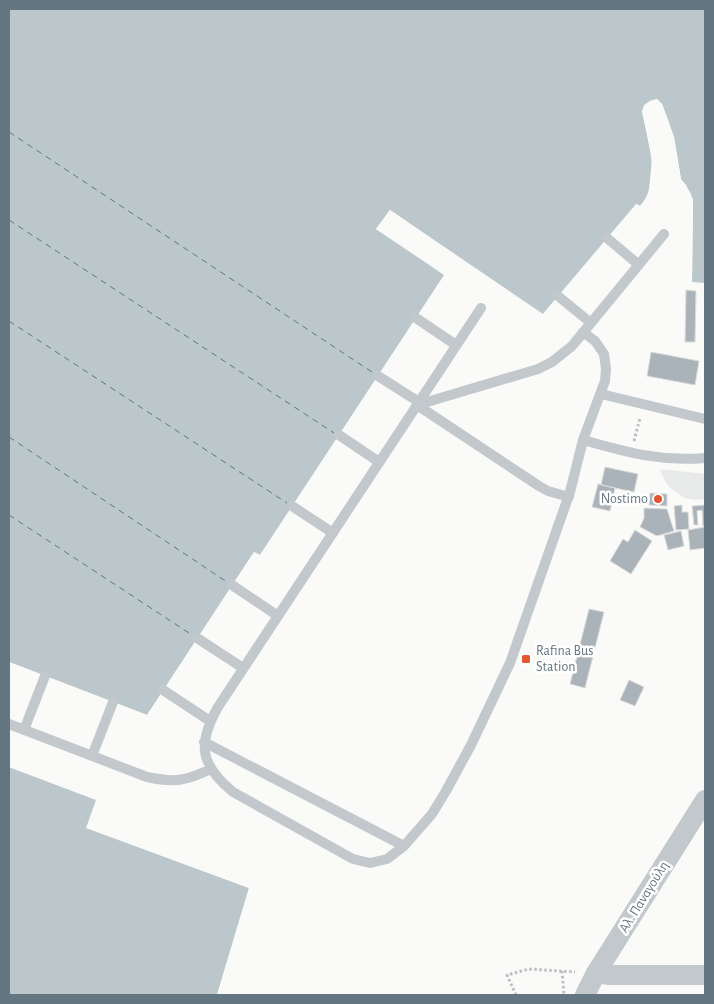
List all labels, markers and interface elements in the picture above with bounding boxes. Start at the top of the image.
place label: Nostimo [601,492,648,506]
marker: Nostimo [652,493,664,505]
place label: Rafina Bus Station [536,644,593,674]
marker: Rafina Bus Station [520,653,532,665]
street label: Αλ. Παναγούλη [617,859,671,935]

